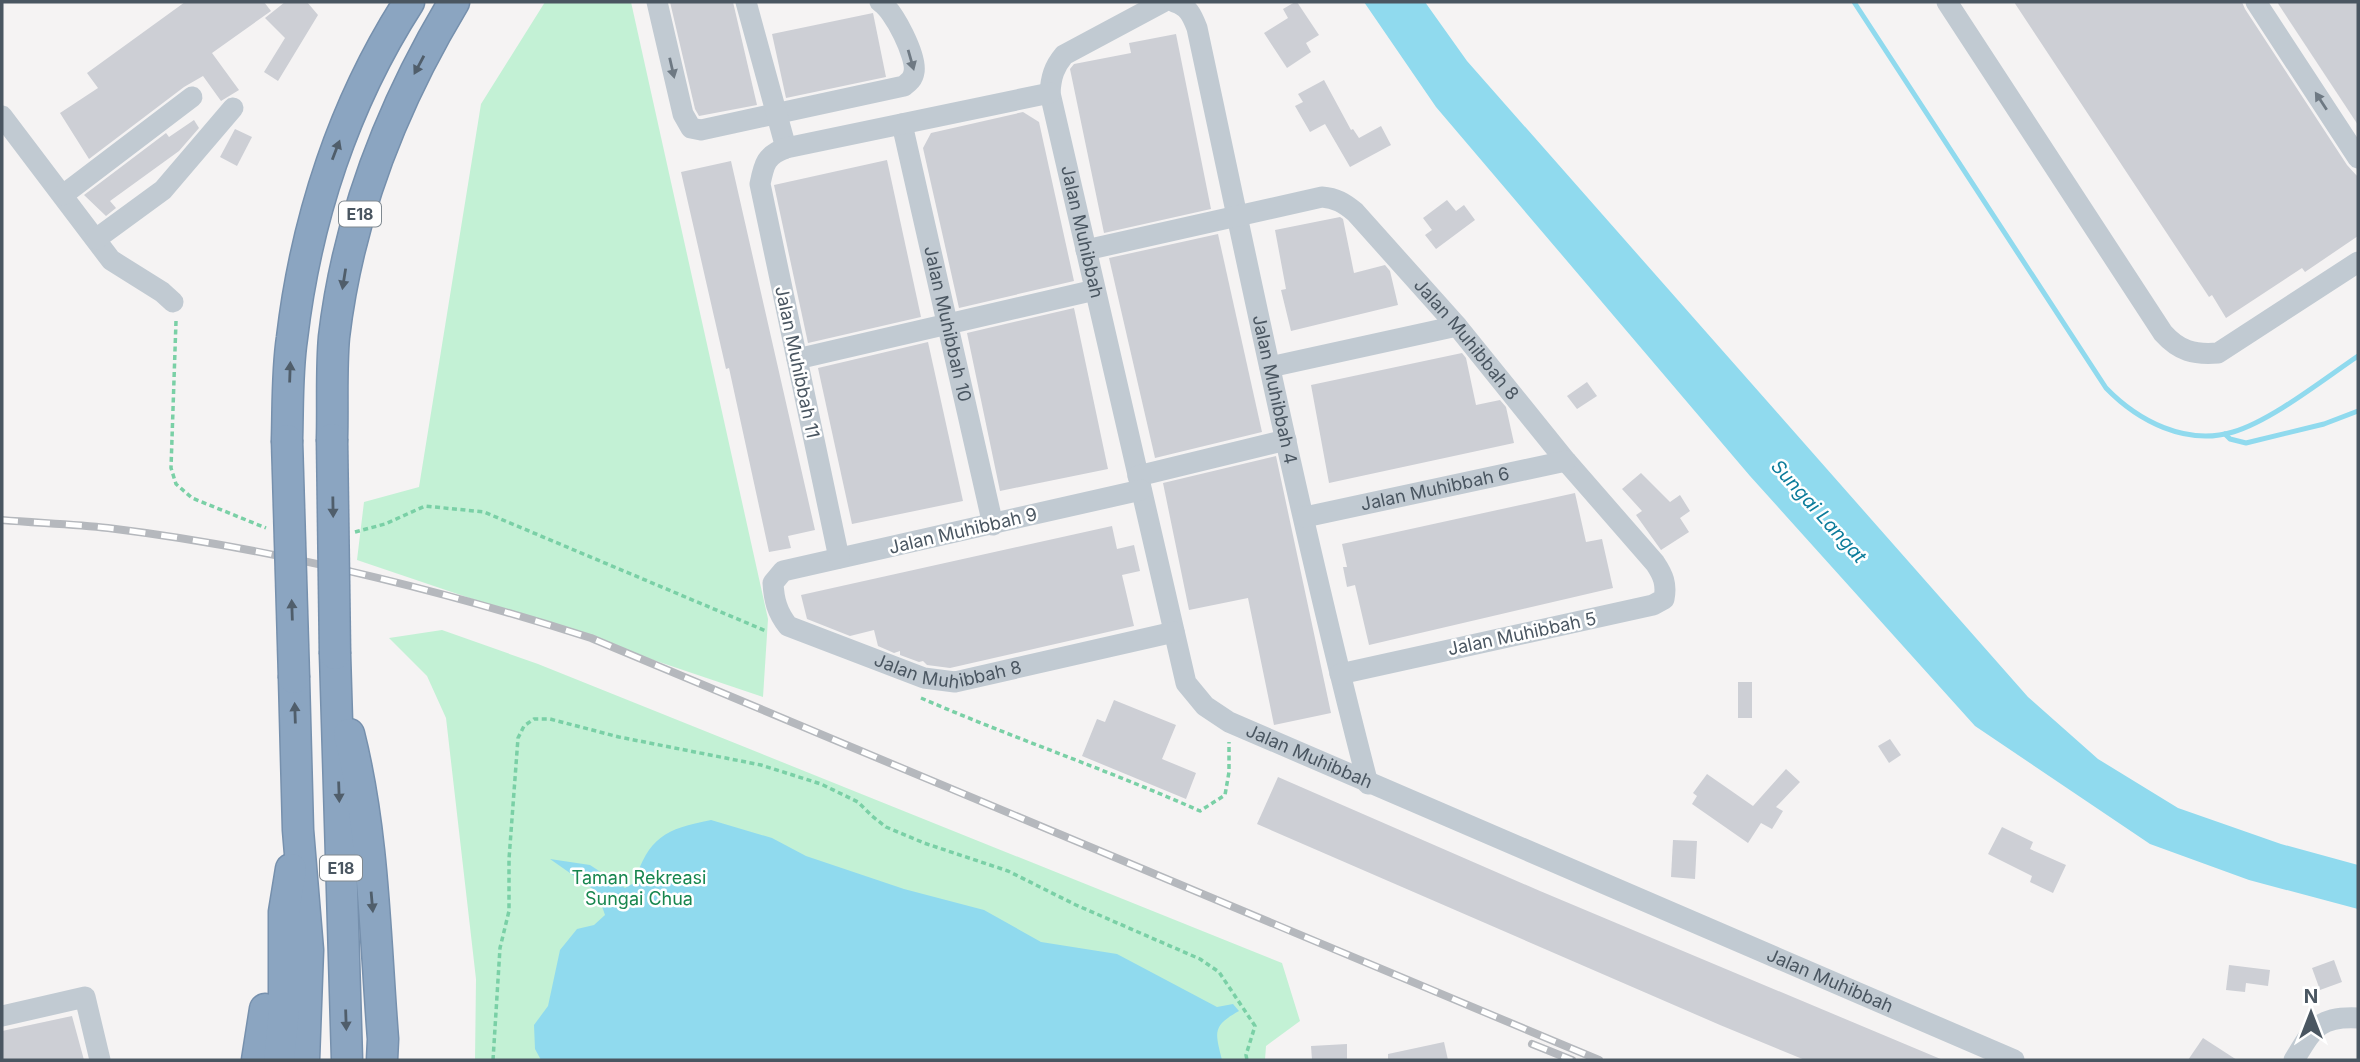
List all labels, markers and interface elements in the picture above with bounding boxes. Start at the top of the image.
one-way arrow [906,49,917,71]
one-way arrow [413,56,425,75]
one-way arrow [667,57,678,79]
one-way arrow [2315,91,2328,110]
one-way arrow [331,139,342,160]
street label: Jalan Muhibbah [1057,163,1108,300]
road number: E18 [339,202,381,227]
street label: Jalan Muhibbah 10 [920,244,976,404]
one-way arrow [338,268,349,290]
street label: Jalan Muhibbah 8 [1410,274,1523,404]
street label: Jalan Muhibbah 11 [771,284,824,440]
street label: Jalan Muhibbah 4 [1248,313,1302,466]
one-way arrow [284,360,295,382]
water label: Sungai Langat [1766,455,1872,568]
street label: Jalan Muhibbah 6 [1359,462,1511,515]
one-way arrow [327,497,339,519]
street label: Jalan Muhibbah 9 [887,503,1039,558]
one-way arrow [287,599,298,621]
street label: Jalan Muhibbah 5 [1446,607,1598,660]
street label: Jalan Muhibbah 8 [871,649,1023,692]
one-way arrow [290,702,301,724]
street label: Jalan Muhibbah [1243,720,1376,792]
one-way arrow [333,782,344,804]
road number: E18 [320,856,362,880]
park label: Taman Rekreasi Sungai Chua [572,867,706,909]
one-way arrow [367,891,378,913]
street label: Jalan Muhibbah [1764,944,1896,1017]
north arrow [2276,978,2346,1048]
text: N [2304,985,2318,1008]
one-way arrow [341,1009,352,1031]

